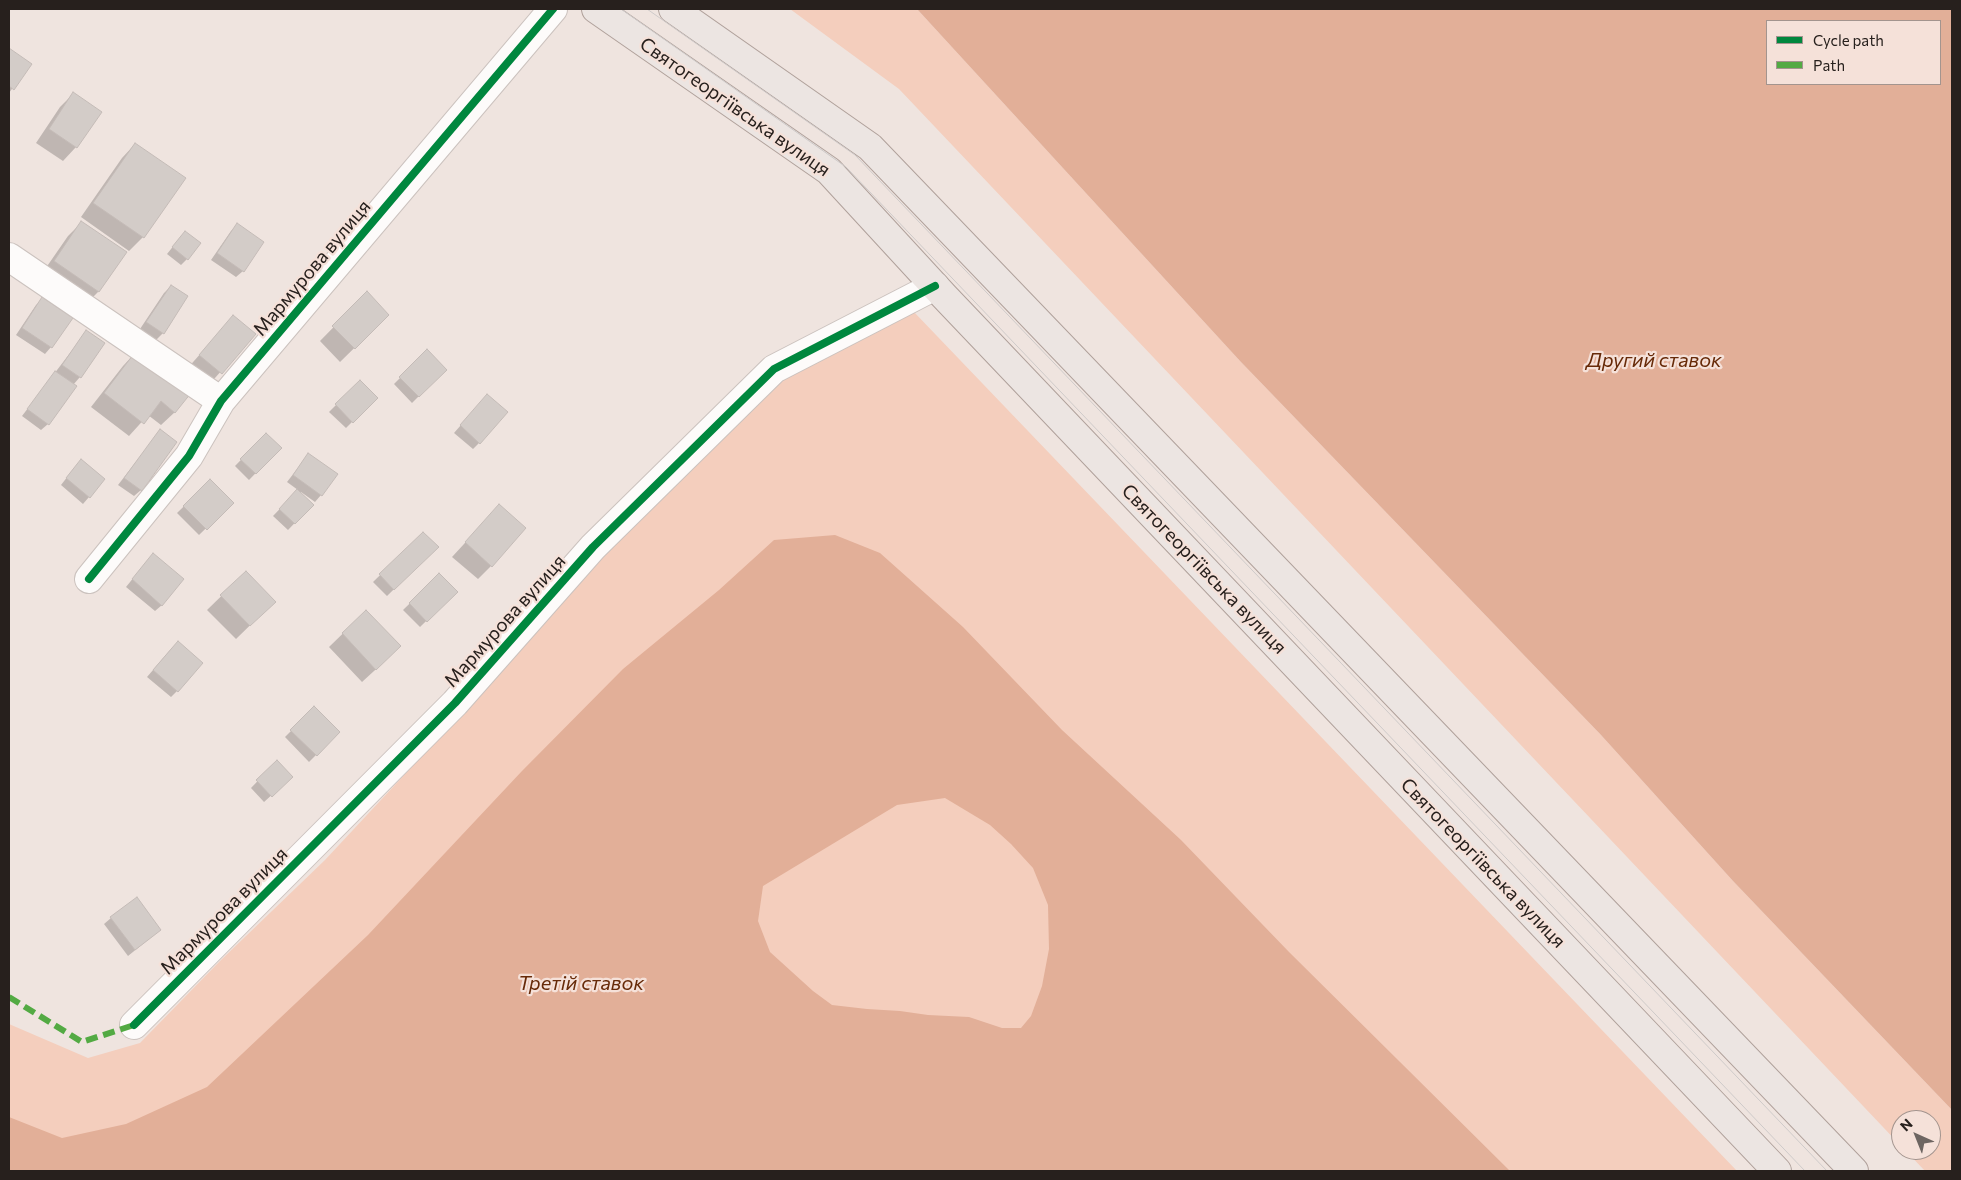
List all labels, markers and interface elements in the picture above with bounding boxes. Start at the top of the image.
legend [1766,20,1941,85]
text: Cycle path [1813,31,1884,49]
street label: Святогеоргіївська вулиця [635,32,835,182]
text: Path [1813,56,1845,74]
street label: Мармурова вулиця [249,195,375,341]
water label: Другий ставок [1586,348,1722,372]
street label: Святогеоргіївська вулиця [1117,479,1291,659]
street label: Мармурова вулиця [440,550,570,692]
street label: Святогеоргіївська вулиця [1396,773,1570,953]
street label: Мармурова вулиця [156,843,292,979]
water label: Третій ставок [518,971,644,995]
north arrow [1891,1110,1941,1160]
text: N [1896,1115,1916,1134]

